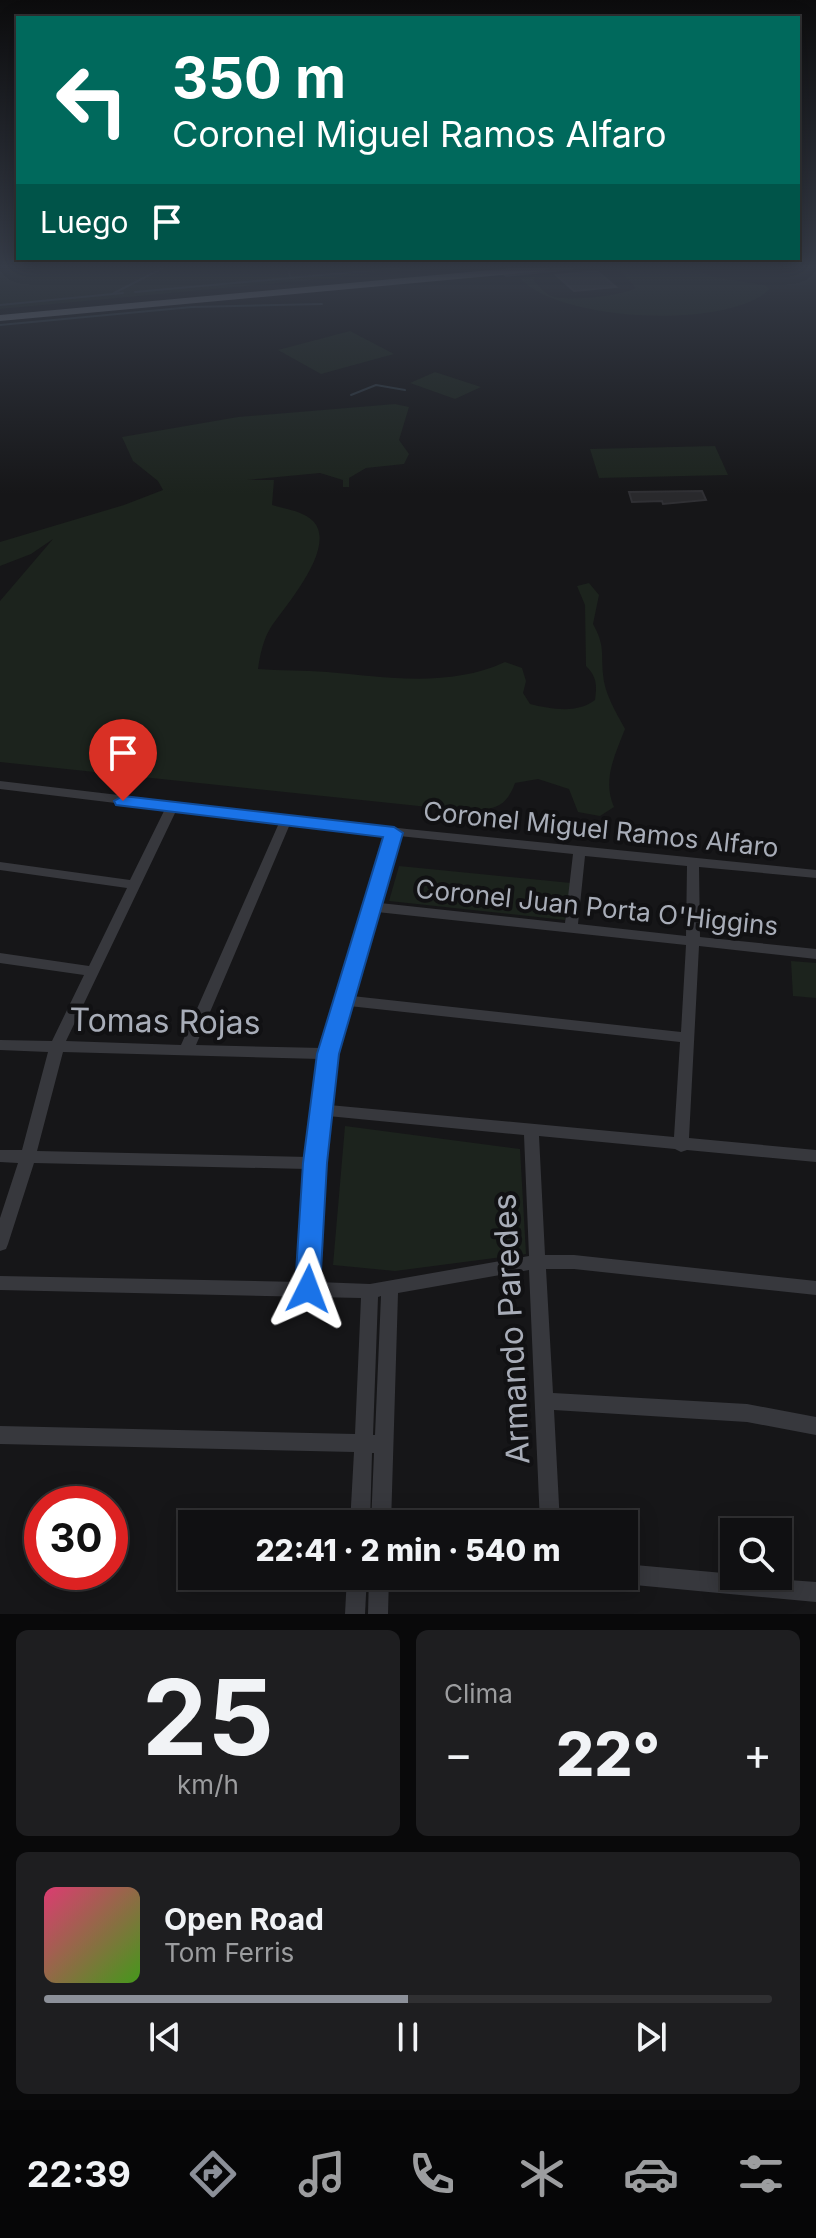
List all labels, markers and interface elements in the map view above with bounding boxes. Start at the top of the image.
text: 350 m [172,44,346,112]
icon: left [40,48,144,152]
text: Coronel Miguel Ramos Alfaro [172,112,667,156]
icon: arrive [145,200,189,244]
text: Luego [40,204,129,240]
pin [89,719,157,801]
icon: arrive [101,731,145,775]
street label: Coronel Miguel Ramos Alfaro [422,795,780,863]
street label: Coronel Juan Porta O'Higgins [414,873,780,941]
street label: Tomas Rojas [69,1000,261,1042]
street label: Armando Paredes [484,1193,538,1465]
position arrow [266,1247,350,1331]
speed limit sign: 30 [24,1486,128,1590]
map controls [720,1518,792,1590]
button: search [720,1518,792,1590]
text: 22:41 · 2 min · 540 m [255,1532,561,1568]
text: 25 [142,1654,274,1780]
text: Clima [444,1678,513,1709]
text: 22° [556,1718,660,1790]
text: − [444,1727,473,1781]
text: + [743,1727,772,1781]
text: km/h [177,1769,239,1800]
text: Open Road [164,1901,324,1937]
text: Tom Ferris [164,1937,294,1968]
icon: previous [143,2015,187,2059]
icon: pause [386,2015,430,2059]
icon: next [629,2015,673,2059]
icon: directions [185,2146,241,2202]
icon: music [294,2146,350,2202]
icon: phone [404,2146,460,2202]
icon: climate [514,2146,570,2202]
icon: car [623,2146,679,2202]
icon: filters [733,2146,789,2202]
text: 22:39 [27,2152,131,2196]

